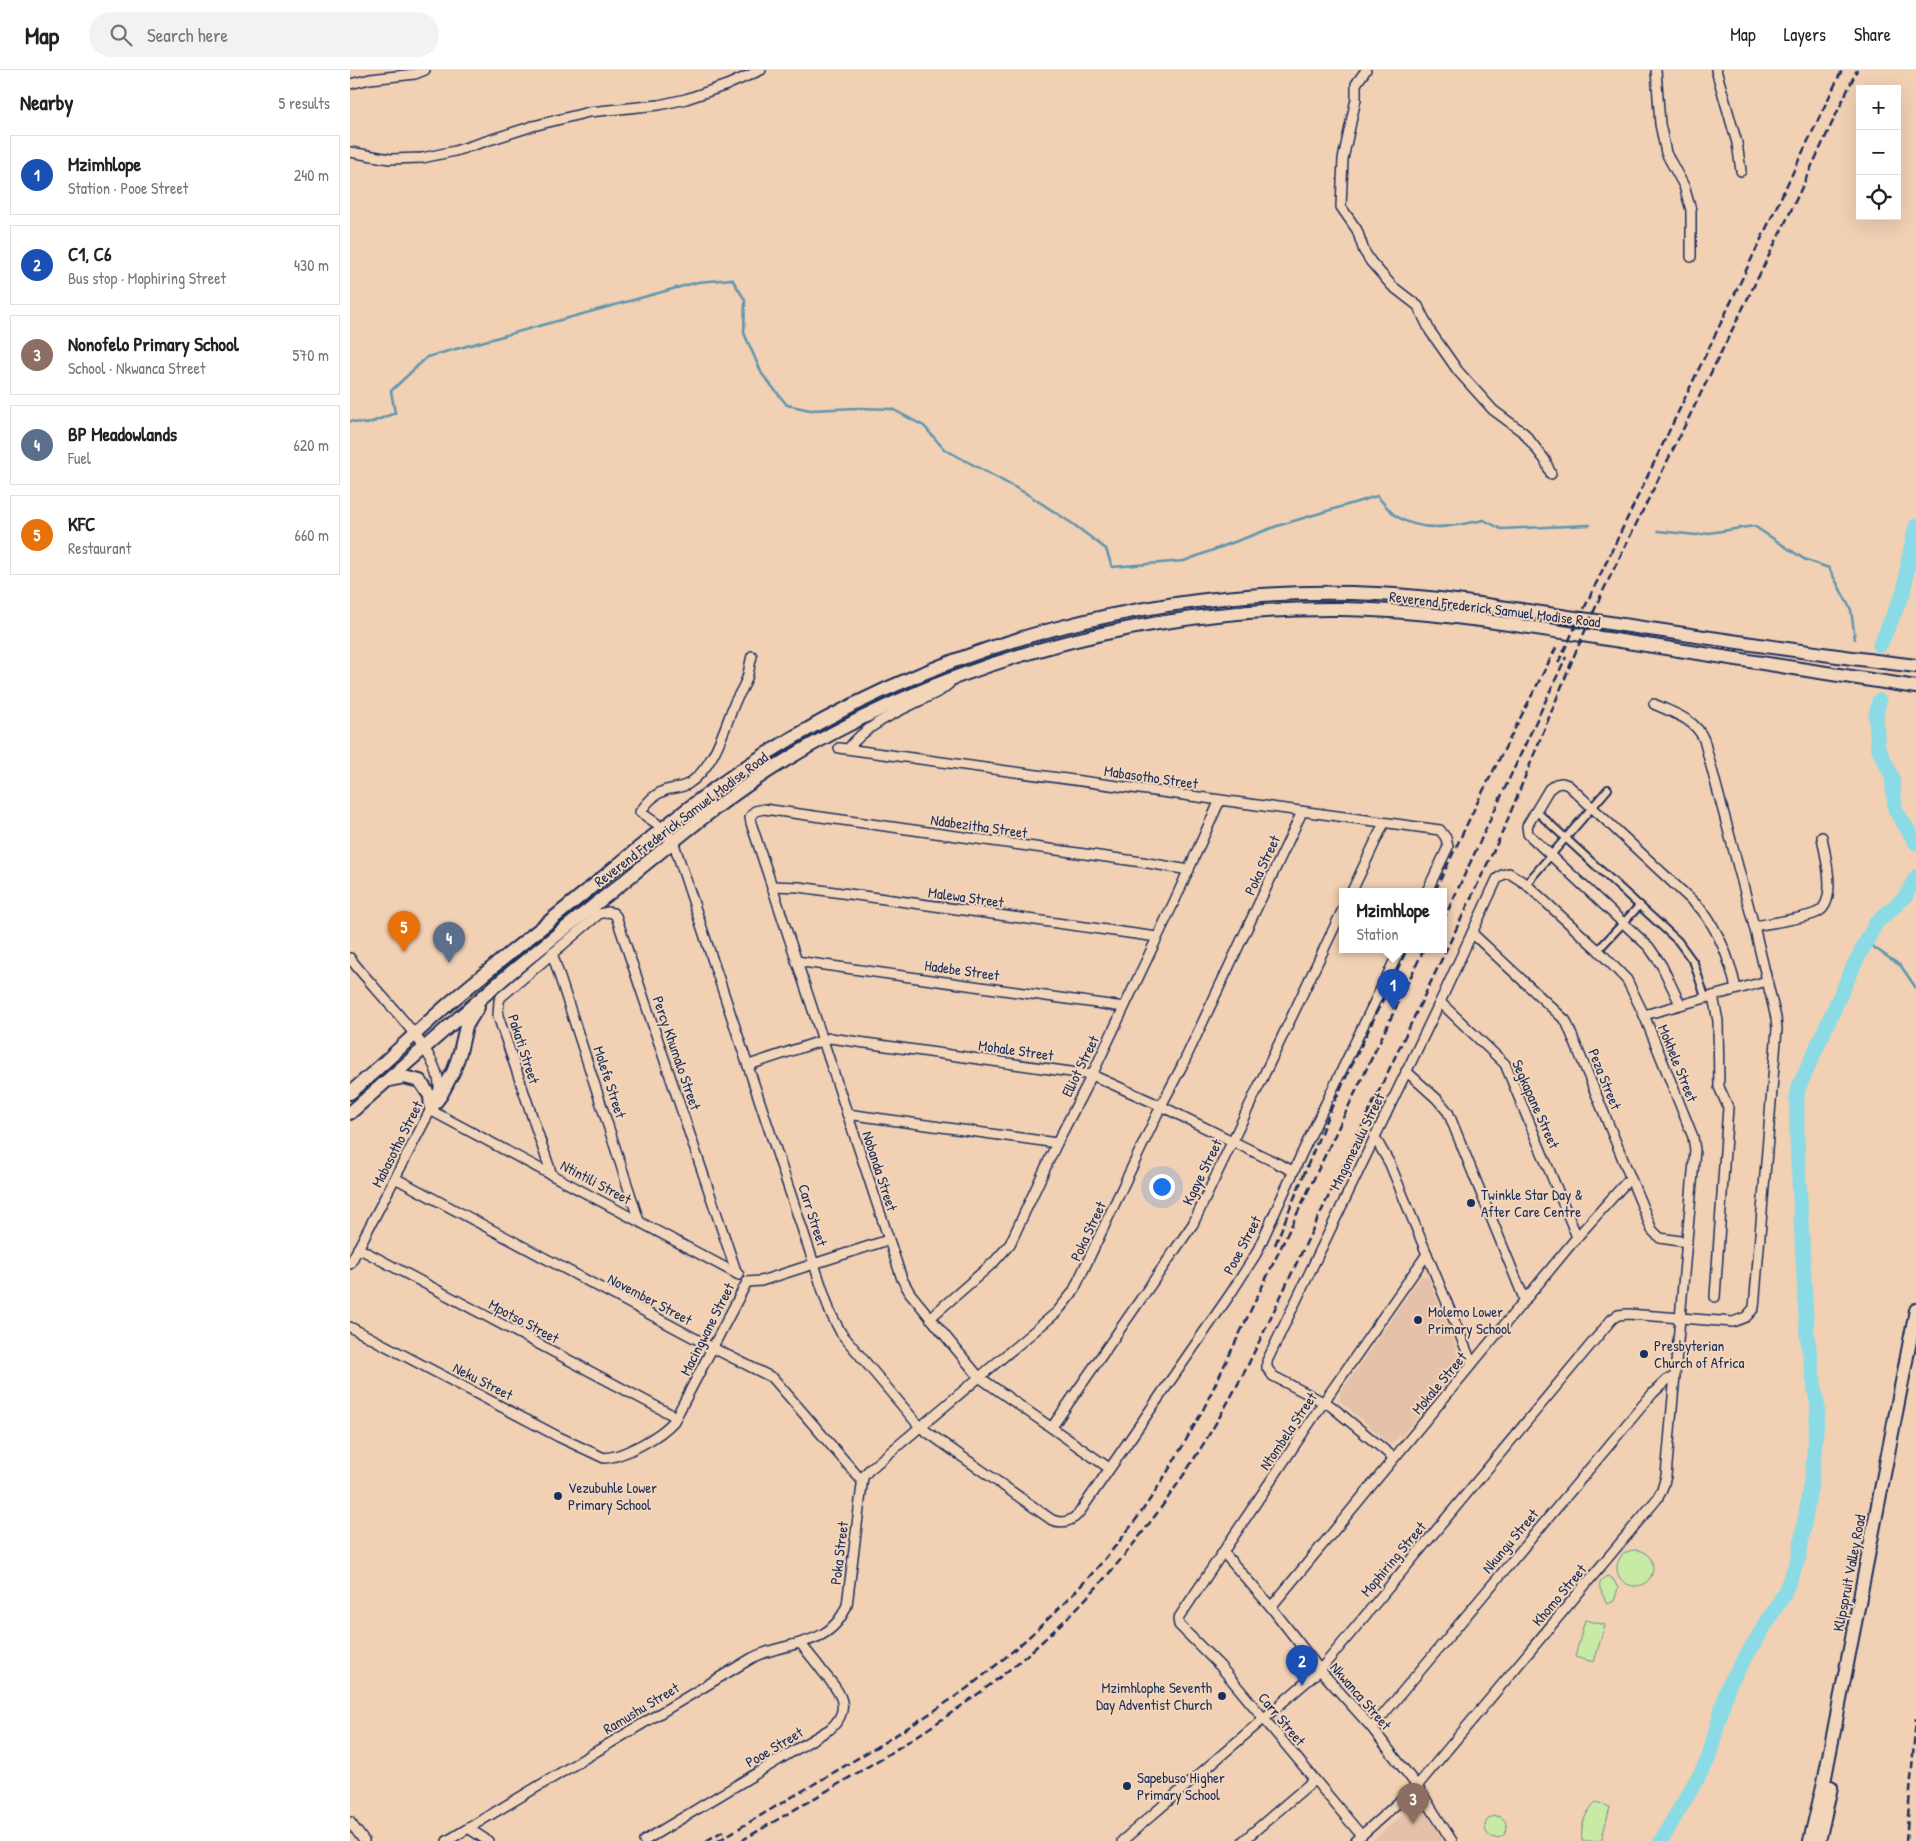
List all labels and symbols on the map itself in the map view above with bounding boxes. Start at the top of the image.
street label: Reverend Frederick Samuel Modise Road [1388,586,1602,632]
street label: Reverend Frederick Samuel Modise Road [590,747,772,891]
street label: Mabasotho Street [1103,760,1200,794]
street label: Ndabezitha Street [929,809,1029,843]
street label: Poka Street [1239,831,1285,898]
street label: Malewa Street [927,881,1006,913]
pin: 5 [388,911,420,952]
pin: 4 [433,922,465,963]
street label: Hadebe Street [923,954,1002,986]
pin: 1 [1377,969,1409,1010]
street label: Percy Khumalo Street [648,993,707,1114]
street label: Pakati Street [503,1011,545,1087]
street label: Mokhele Street [1653,1021,1703,1106]
street label: Elliot Street [1056,1031,1104,1100]
street label: Mohale Street [977,1034,1056,1066]
street label: Molefe Street [588,1043,632,1122]
street label: Peza Street [1583,1045,1627,1113]
street label: Segkapane Street [1507,1056,1565,1152]
street label: Mngomezulu Street [1324,1088,1390,1193]
street label: Mabasotho Street [366,1096,428,1191]
street label: Nobanda Street [857,1128,903,1214]
street label: Kgaye Street [1177,1135,1227,1209]
street label: Ntintili Street [557,1155,636,1210]
your location [1149,1174,1175,1200]
street label: Carr Street [793,1181,833,1249]
place label: Twinkle Star Day & After Care Centre [1481,1184,1583,1222]
street label: Poka Street [1065,1197,1111,1264]
marker: Twinkle Star Day & After Care Centre [1465,1197,1477,1209]
street label: Pooe Street [1218,1211,1267,1278]
street label: November Street [604,1268,696,1330]
street label: Macingwane Street [675,1278,740,1379]
street label: Mpotso Street [485,1294,564,1349]
place label: Molemo Lower Primary School [1428,1301,1511,1339]
marker: Molemo Lower Primary School [1412,1314,1424,1326]
place label: Presbyterian Church of Africa [1654,1335,1744,1373]
street label: Mokale Street [1407,1347,1472,1419]
marker: Presbyterian Church of Africa [1638,1348,1650,1360]
street label: Neku Street [449,1357,517,1405]
street label: Ntombela Street [1254,1387,1322,1474]
place label: Vezubuhle Lower Primary School [568,1477,657,1515]
marker: Vezubuhle Lower Primary School [552,1490,564,1502]
street label: Nkungu Street [1477,1504,1544,1578]
street label: Klipspruit Valley Road [1827,1513,1871,1633]
street label: Mophiring Street [1355,1516,1431,1601]
street label: Poka Street [825,1519,853,1586]
street label: Khomo Street [1527,1559,1592,1630]
pin: 2 [1286,1645,1318,1686]
street label: Nkwanca Street [1326,1657,1397,1735]
street label: Ramushu Street [599,1677,684,1739]
place label: Mzimhlophe Seventh Day Adventist Church [1096,1677,1212,1715]
street label: Carr Street [1253,1688,1311,1751]
marker: Mzimhlophe Seventh Day Adventist Church [1216,1690,1228,1702]
street label: Pooe Street [741,1721,807,1772]
place label: Sapebuso Higher Primary School [1137,1767,1225,1805]
marker: Sapebuso Higher Primary School [1121,1780,1133,1792]
pin: 3 [1397,1783,1429,1824]

